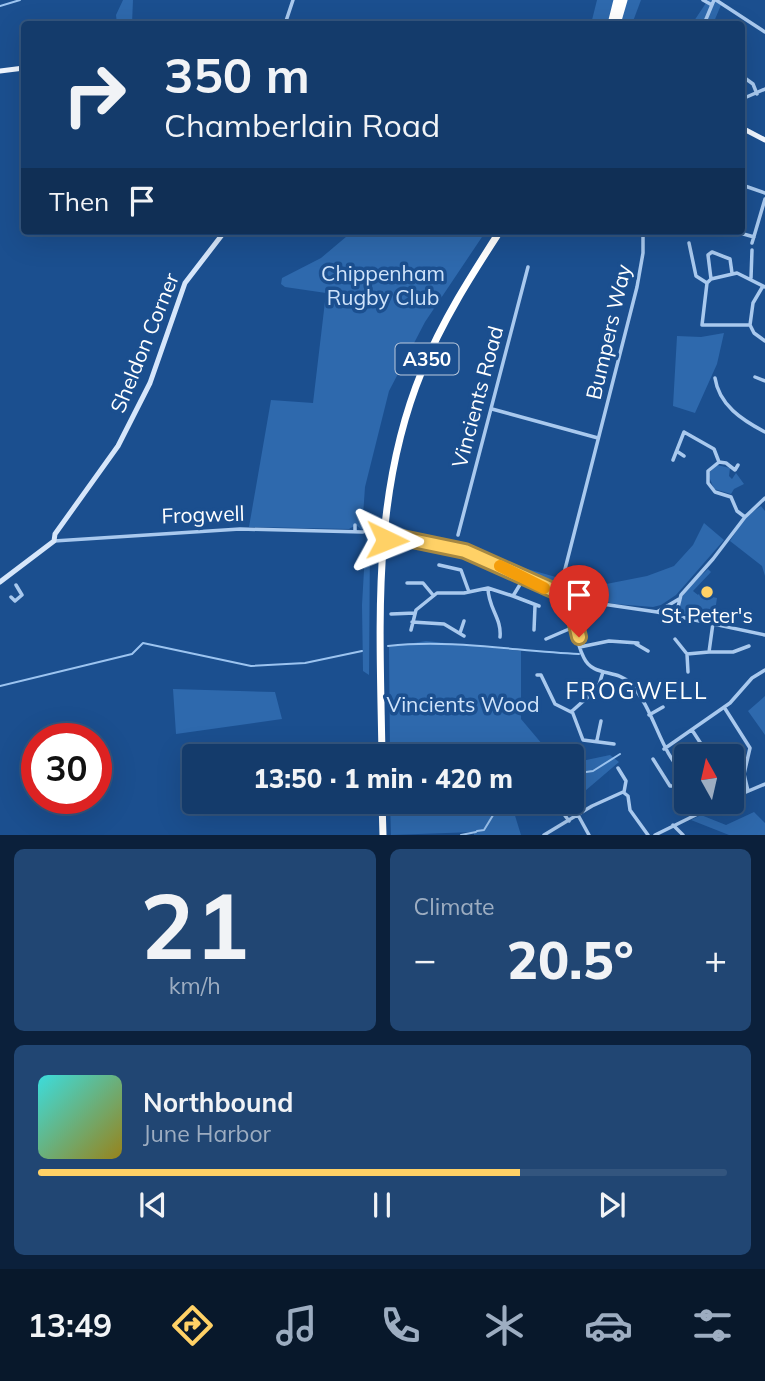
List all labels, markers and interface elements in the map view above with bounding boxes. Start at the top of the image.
text: 350 m [164,44,310,105]
icon: right [49,49,140,140]
text: Chamberlain Road [164,105,440,145]
icon: arrive [123,182,161,220]
text: Then [49,185,109,218]
park label: Chippenham Rugby Club [321,260,445,310]
street label: Bumpers Way [580,262,636,402]
street label: Sheldon Corner [104,268,184,416]
street label: Vincients Road [446,323,508,471]
road number: A350 [396,344,458,374]
street label: Frogwell [161,500,245,528]
position arrow [350,503,424,577]
pin [549,565,609,637]
icon: arrive [560,576,598,614]
marker: St Peter's [699,584,715,600]
place label: St Peter's [661,602,753,628]
district label: FROGWELL [565,676,709,705]
park label: Vincients Wood [386,691,540,717]
speed limit sign: 30 [21,723,112,814]
north arrow [674,744,744,814]
map controls [674,744,744,814]
text: 13:50 · 1 min · 420 m [253,762,513,795]
text: 21 [140,868,249,982]
text: Climate [414,892,495,921]
text: 20.5° [507,927,634,992]
text: − [414,935,436,983]
text: + [704,935,727,983]
text: km/h [169,971,221,1000]
text: Northbound [143,1086,293,1119]
text: June Harbor [143,1119,271,1148]
icon: previous [134,1186,172,1224]
icon: pause [363,1186,401,1224]
icon: next [593,1186,631,1224]
icon: directions [168,1301,217,1350]
icon: music [272,1301,321,1350]
icon: phone [376,1301,425,1350]
icon: climate [480,1301,529,1350]
icon: car [584,1301,633,1350]
icon: filters [688,1301,737,1350]
text: 13:49 [28,1305,112,1345]

